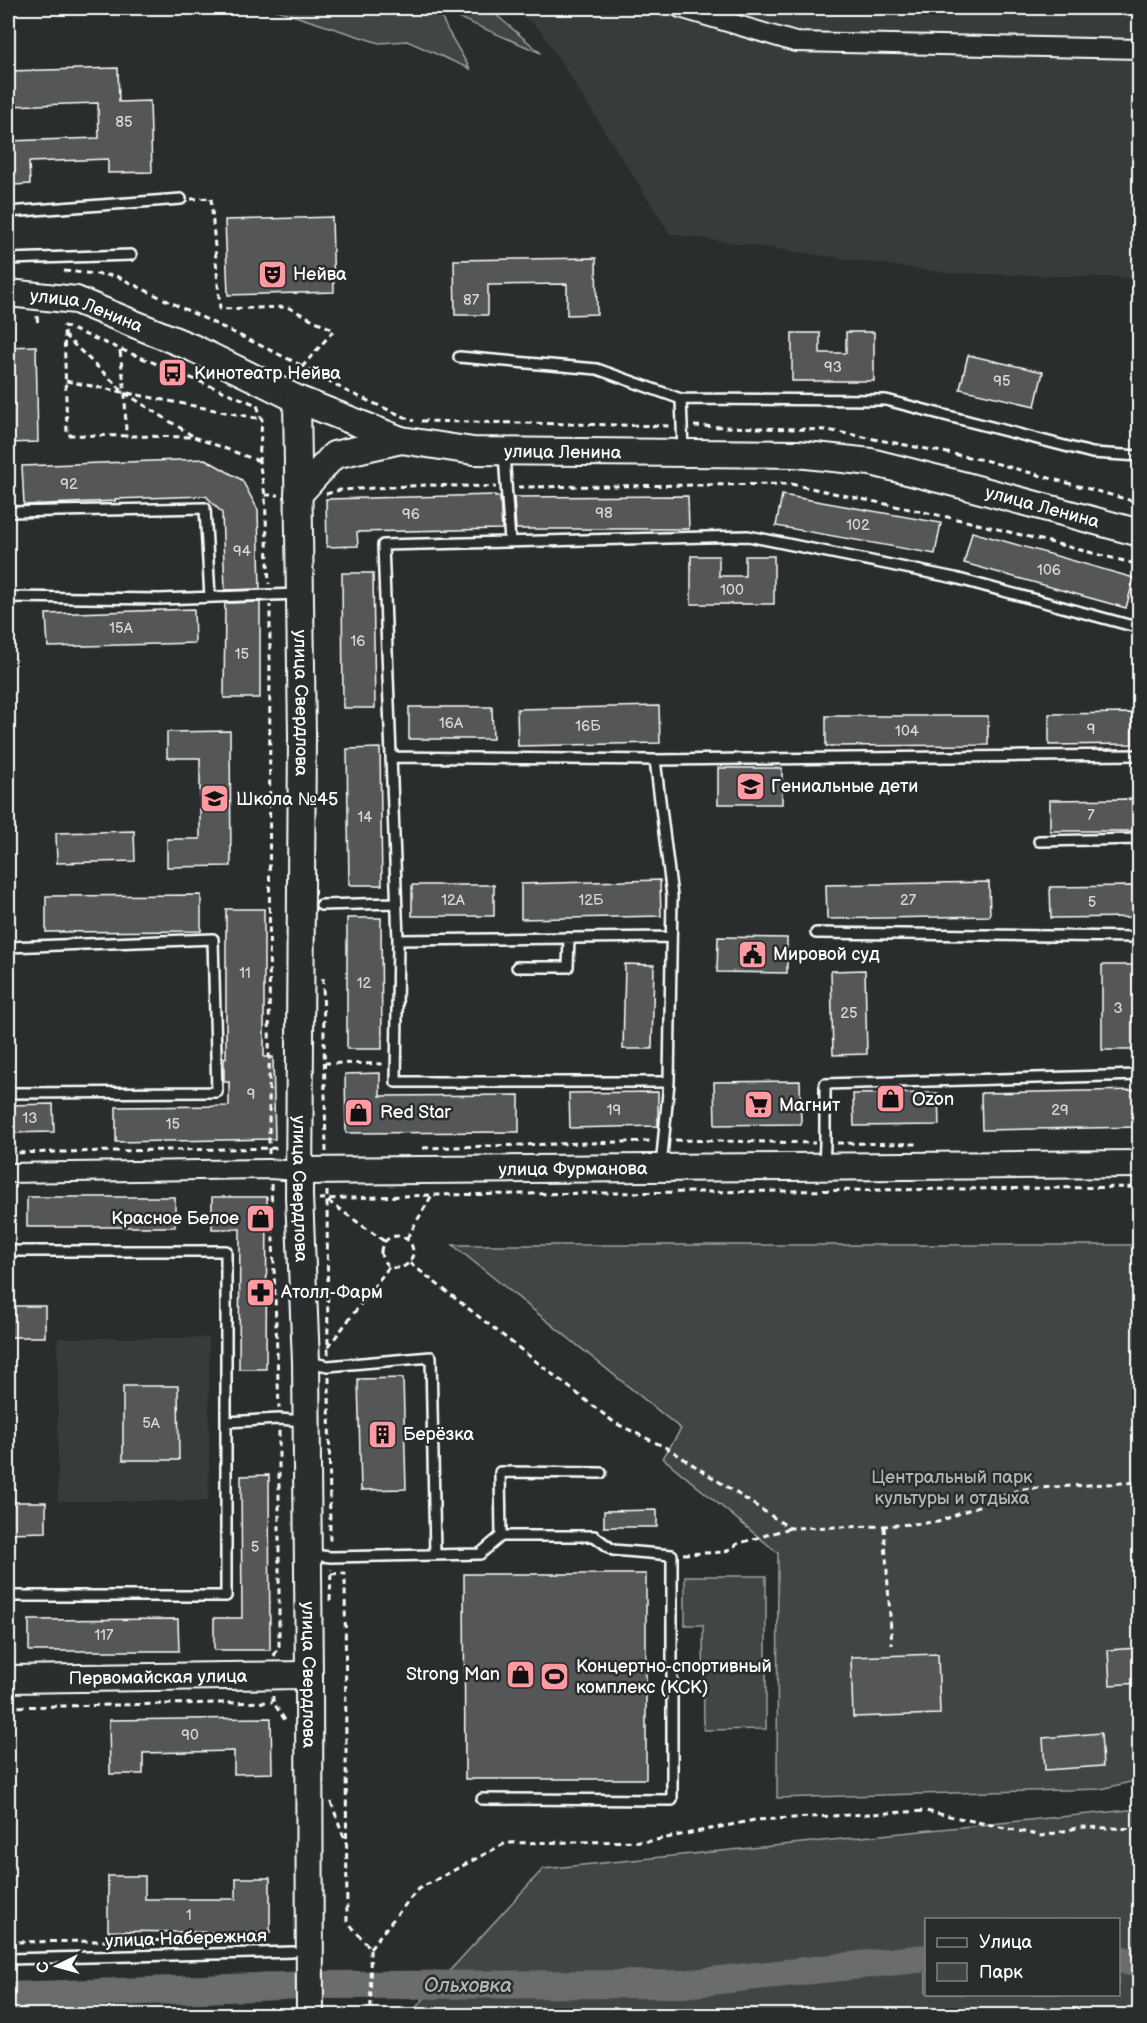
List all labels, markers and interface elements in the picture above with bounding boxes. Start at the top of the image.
house number: 85 [115,113,133,132]
theatre icon: Нейва [256,258,288,290]
place label: Нейва [293,264,347,285]
street label: улица Ленина [29,285,146,337]
house number: 87 [463,291,480,310]
bus stop icon: Кинотеатр Нейва [157,357,189,389]
house number: 93 [824,358,842,377]
place label: Кинотеатр Нейва [194,363,341,384]
house number: 95 [993,372,1011,391]
street label: улица Ленина [504,441,622,463]
house number: 92 [60,475,78,494]
street label: улица Ленина [983,482,1102,533]
house number: 98 [595,504,613,523]
house number: 96 [402,505,420,524]
house number: 102 [846,516,870,535]
house number: 94 [233,542,251,561]
house number: 106 [1037,561,1061,580]
house number: 100 [720,581,744,600]
house number: 15А [109,619,134,638]
street label: улица Свердлова [289,629,312,777]
house number: 16 [351,632,365,651]
house number: 15 [235,645,249,664]
house number: 16А [439,714,464,733]
house number: 16Б [575,717,601,736]
house number: 9 [1087,720,1095,739]
house number: 104 [895,722,919,741]
school or university icon: Гениальные дети [734,770,766,802]
place label: Гениальные дети [771,776,918,797]
school or university icon: Школа №45 [199,783,231,815]
place label: Школа №45 [236,789,338,810]
house number: 7 [1087,806,1095,825]
house number: 14 [358,808,372,827]
house number: 12А [441,891,466,910]
house number: 12Б [578,891,604,910]
house number: 27 [900,891,917,910]
house number: 5 [1088,893,1096,912]
public building icon: Мировой суд [736,938,768,970]
place label: Мировой суд [773,944,880,965]
house number: 11 [239,964,251,983]
house number: 12 [357,974,371,993]
house number: 3 [1113,999,1123,1018]
house number: 25 [840,1004,858,1023]
shop icon: Ozon [875,1083,907,1115]
house number: 9 [247,1085,255,1104]
supermarket icon: Магнит [742,1089,774,1121]
place label: Ozon [912,1089,954,1110]
place label: Магнит [779,1095,841,1116]
shop icon: Red Star [343,1096,375,1128]
house number: 19 [607,1101,621,1120]
house number: 29 [1051,1101,1069,1120]
place label: Red Star [380,1102,451,1123]
house number: 13 [22,1109,38,1128]
house number: 15 [166,1115,180,1134]
street label: улица Свердлова [288,1116,312,1263]
street label: улица Фурманова [498,1158,648,1180]
shop icon: Красное Белое [244,1202,276,1234]
place label: Красное Белое [111,1208,239,1229]
pharmacy icon: Атолл-Фарм [244,1276,276,1308]
place label: Атолл-Фарм [280,1282,383,1303]
house number: 5А [142,1414,161,1433]
building icon: Берёзка [366,1418,398,1450]
place label: Берёзка [403,1424,474,1445]
park label: Центральный парк культуры и отдыха [871,1467,1033,1509]
house number: 5 [251,1538,259,1557]
street label: улица Свердлова [297,1601,319,1749]
house number: 117 [95,1626,114,1645]
place label: Концертно-спортивный комплекс (КСК) [576,1656,772,1698]
shop icon: Strong Man [505,1658,537,1690]
sports icon: Концертно-спортивный комплекс (КСК) [539,1660,571,1692]
place label: Strong Man [406,1664,500,1685]
street label: Первомайская улица [68,1666,248,1689]
house number: 90 [181,1726,199,1745]
house number: 1 [186,1906,192,1925]
legend [925,1918,1120,1996]
street label: улица Набережная [105,1925,267,1952]
text: Улица [979,1932,1033,1953]
north arrow [27,1936,87,1996]
text: С [34,1961,54,1974]
text: Парк [979,1962,1023,1983]
water label: Ольховка [424,1974,512,1998]

